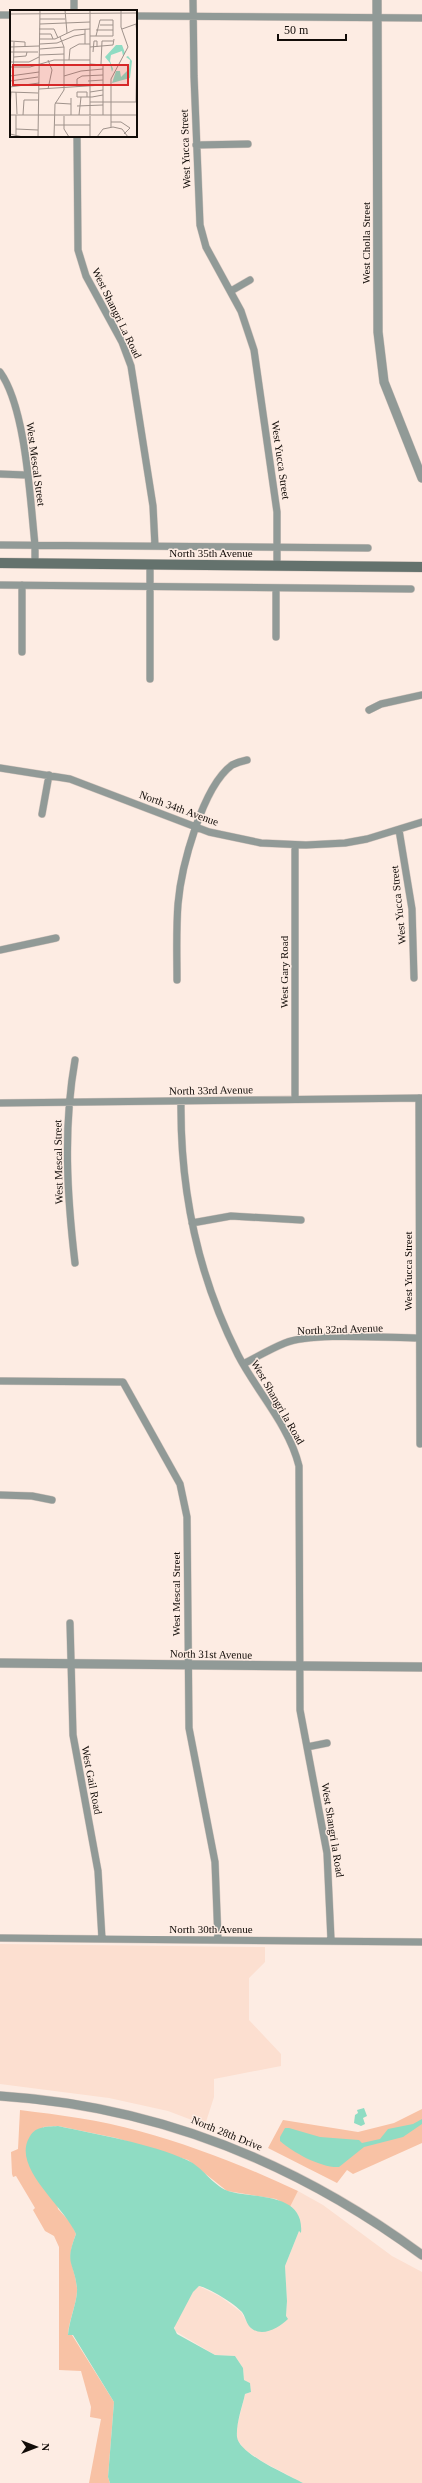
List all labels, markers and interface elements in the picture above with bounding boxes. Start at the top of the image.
inset map [10,10,137,137]
scale bar [278,16,346,42]
text: 50 m [284,23,309,37]
street label: West Yucca Street [178,109,192,189]
street label: West Cholla Street [360,202,372,284]
street label: West Shangri La Road [90,266,144,361]
street label: West Yucca Street [270,420,292,500]
street label: West Mescal Street [24,421,48,507]
street label: North 35th Avenue [169,547,253,559]
street label: North 34th Avenue [138,788,220,828]
street label: West Yucca Street [388,865,408,945]
street label: West Gary Road [278,935,290,1008]
street label: North 33rd Avenue [169,1083,253,1097]
street label: West Mescal Street [51,1120,65,1204]
street label: West Yucca Street [402,1231,414,1311]
street label: North 32nd Avenue [297,1321,383,1336]
street label: West Shangri la Road [249,1358,307,1447]
street label: West Mescal Street [170,1552,182,1636]
street label: North 31st Avenue [170,1647,252,1661]
street label: West Gail Road [79,1745,105,1816]
street label: West Shangri la Road [320,1782,346,1879]
street label: North 30th Avenue [169,1923,253,1935]
street label: North 28th Drive [190,2113,264,2153]
north arrow [16,2427,56,2467]
text: N [40,2443,52,2451]

